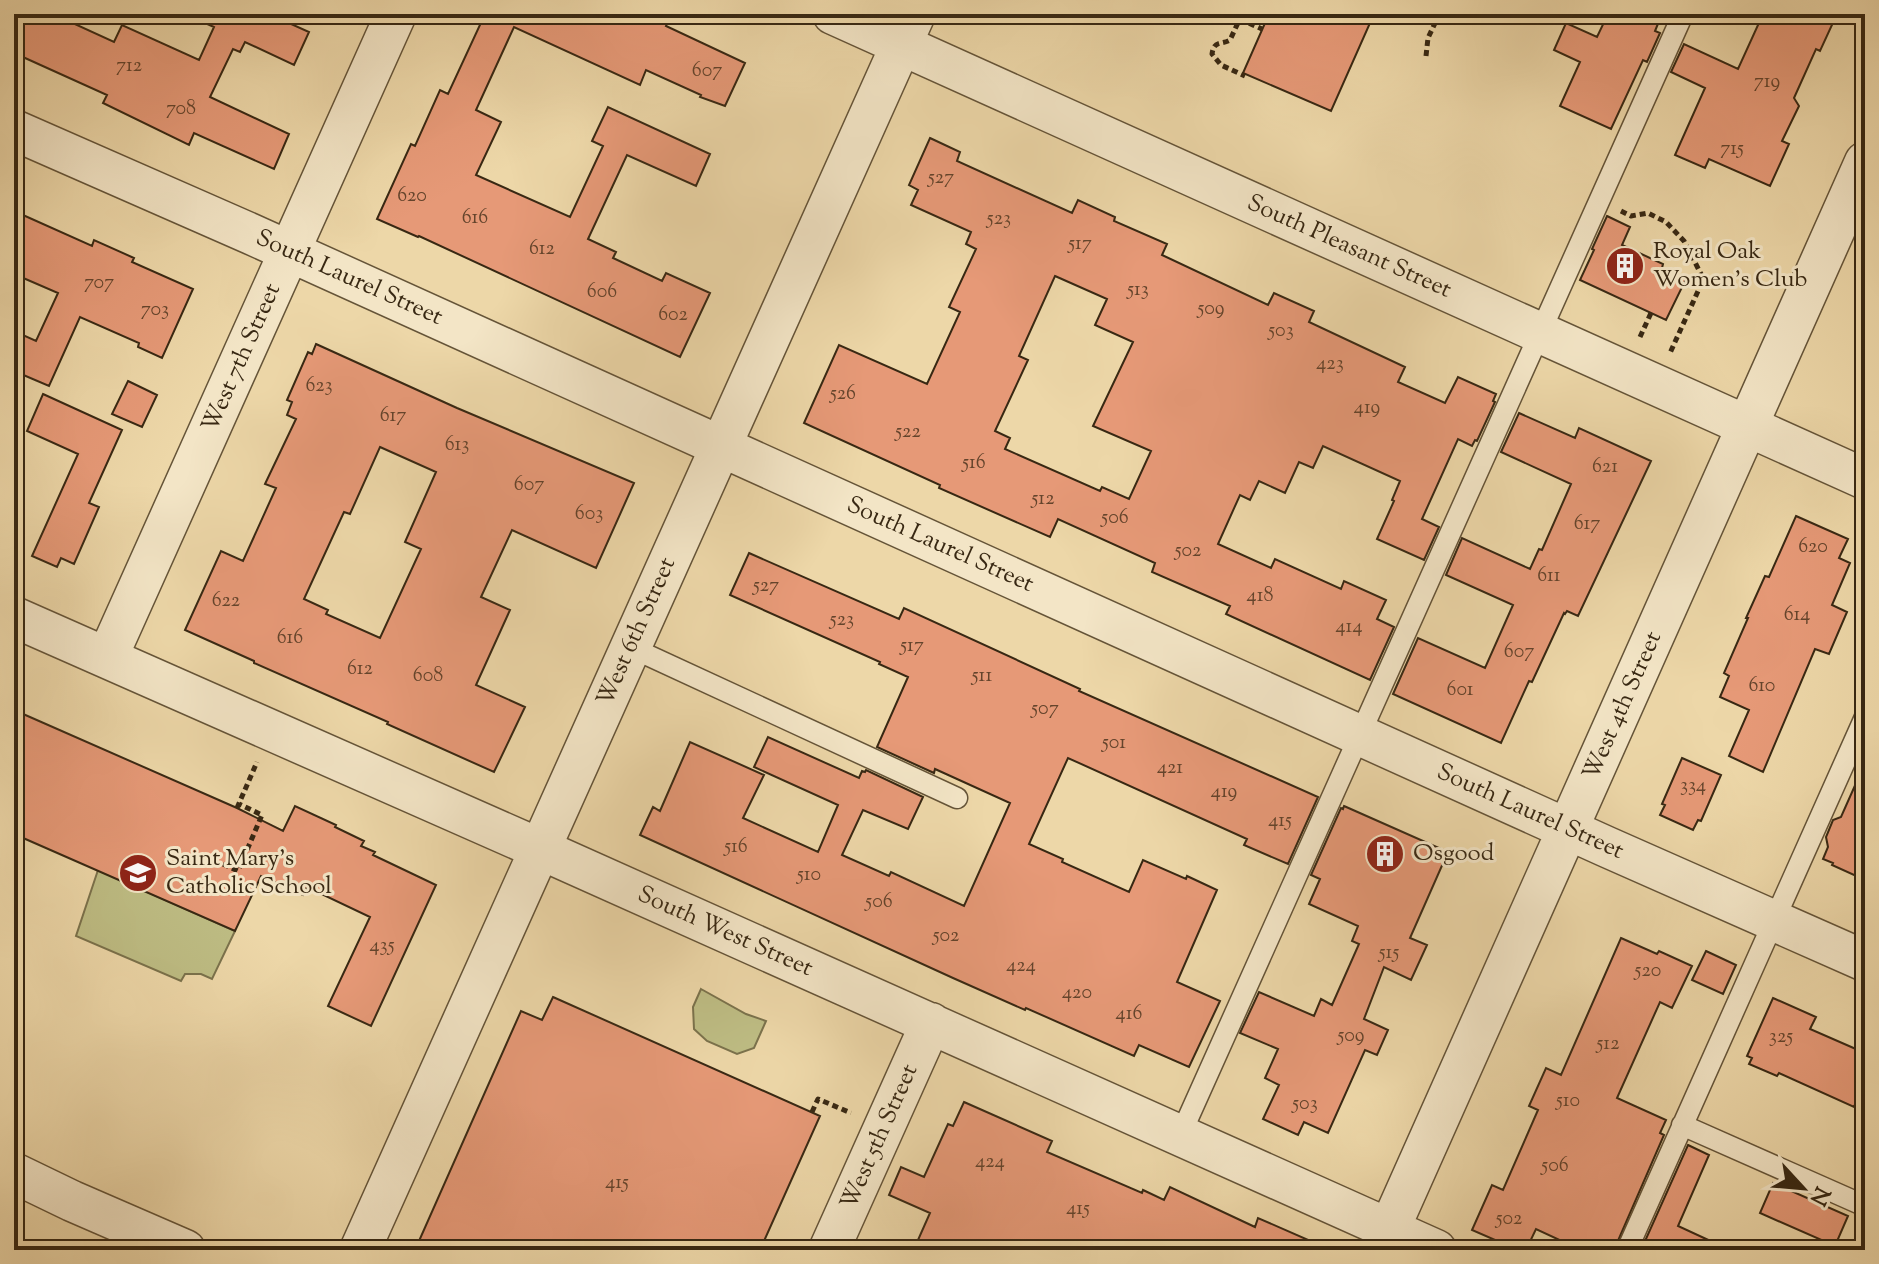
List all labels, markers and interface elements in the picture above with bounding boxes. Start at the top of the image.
house number: 712 [116,52,142,81]
house number: 607 [692,57,722,86]
house number: 719 [1754,68,1780,97]
house number: 708 [166,95,196,124]
house number: 715 [1720,135,1744,164]
house number: 527 [927,164,954,193]
house number: 620 [397,182,427,211]
street label: South Pleasant Street [1241,187,1457,307]
house number: 616 [462,204,488,233]
house number: 523 [986,205,1011,234]
street label: South Laurel Street [250,221,448,335]
house number: 517 [1067,230,1092,259]
house number: 612 [529,235,555,264]
place label: Royal Oak Women's Club [1653,235,1807,297]
building icon: Royal Oak Women's Club [1604,245,1646,287]
house number: 707 [84,269,114,298]
house number: 513 [1126,276,1149,305]
street label: West 7th Street [194,278,290,438]
house number: 606 [587,278,617,307]
house number: 509 [1196,295,1225,324]
house number: 703 [141,296,169,325]
house number: 602 [658,301,688,330]
house number: 503 [1267,317,1294,346]
house number: 423 [1316,350,1344,379]
house number: 623 [305,372,333,401]
house number: 526 [829,380,856,409]
house number: 419 [1354,394,1380,423]
house number: 617 [380,402,406,431]
house number: 522 [894,418,921,447]
house number: 613 [445,431,469,460]
house number: 516 [961,449,986,478]
house number: 621 [1592,453,1618,482]
house number: 607 [514,471,544,500]
house number: 512 [1031,485,1055,514]
street label: South Laurel Street [841,488,1039,602]
house number: 603 [575,500,603,529]
house number: 506 [1100,504,1129,533]
house number: 617 [1574,510,1600,539]
house number: 620 [1798,533,1828,562]
house number: 502 [1174,537,1201,566]
street label: West 6th Street [589,552,685,712]
house number: 611 [1537,562,1561,591]
house number: 527 [752,572,779,601]
house number: 418 [1247,582,1273,611]
house number: 622 [212,587,240,616]
house number: 614 [1784,601,1810,630]
house number: 523 [829,606,854,635]
house number: 414 [1336,613,1362,642]
house number: 616 [277,624,303,653]
street label: West 4th Street [1575,626,1671,786]
house number: 517 [899,632,924,661]
house number: 607 [1504,638,1534,667]
house number: 612 [347,655,373,684]
house number: 608 [413,662,443,691]
house number: 511 [971,662,992,691]
house number: 610 [1749,672,1775,701]
house number: 601 [1446,676,1474,705]
house number: 507 [1030,695,1059,724]
house number: 501 [1101,729,1126,758]
house number: 421 [1157,754,1183,783]
street label: South Laurel Street [1431,755,1629,869]
house number: 334 [1680,772,1706,801]
house number: 419 [1211,778,1237,807]
house number: 415 [1268,807,1292,836]
house number: 516 [723,833,748,862]
building icon: Osgood [1364,833,1406,875]
place label: Osgood [1413,837,1495,871]
place label: Saint Mary's Catholic School [166,842,332,904]
school or university icon: Saint Mary's Catholic School [117,852,159,894]
house number: 510 [796,861,821,890]
street label: South West Street [632,878,818,986]
house number: 506 [864,888,893,917]
house number: 502 [932,922,959,951]
house number: 435 [370,932,395,961]
house number: 515 [1378,939,1399,968]
house number: 424 [1006,952,1036,981]
house number: 520 [1634,957,1661,986]
house number: 420 [1062,979,1092,1008]
house number: 416 [1116,1000,1142,1029]
house number: 509 [1336,1022,1365,1051]
house number: 325 [1769,1023,1793,1052]
house number: 512 [1596,1030,1620,1059]
street label: West 5th Street [833,1059,927,1215]
house number: 510 [1555,1087,1580,1116]
house number: 503 [1291,1090,1318,1119]
house number: 424 [975,1148,1005,1177]
north arrow [1763,1148,1843,1228]
house number: 506 [1540,1152,1569,1181]
house number: 415 [605,1169,629,1198]
text: N [1800,1181,1837,1211]
house number: 415 [1066,1195,1090,1224]
house number: 502 [1495,1205,1522,1234]

